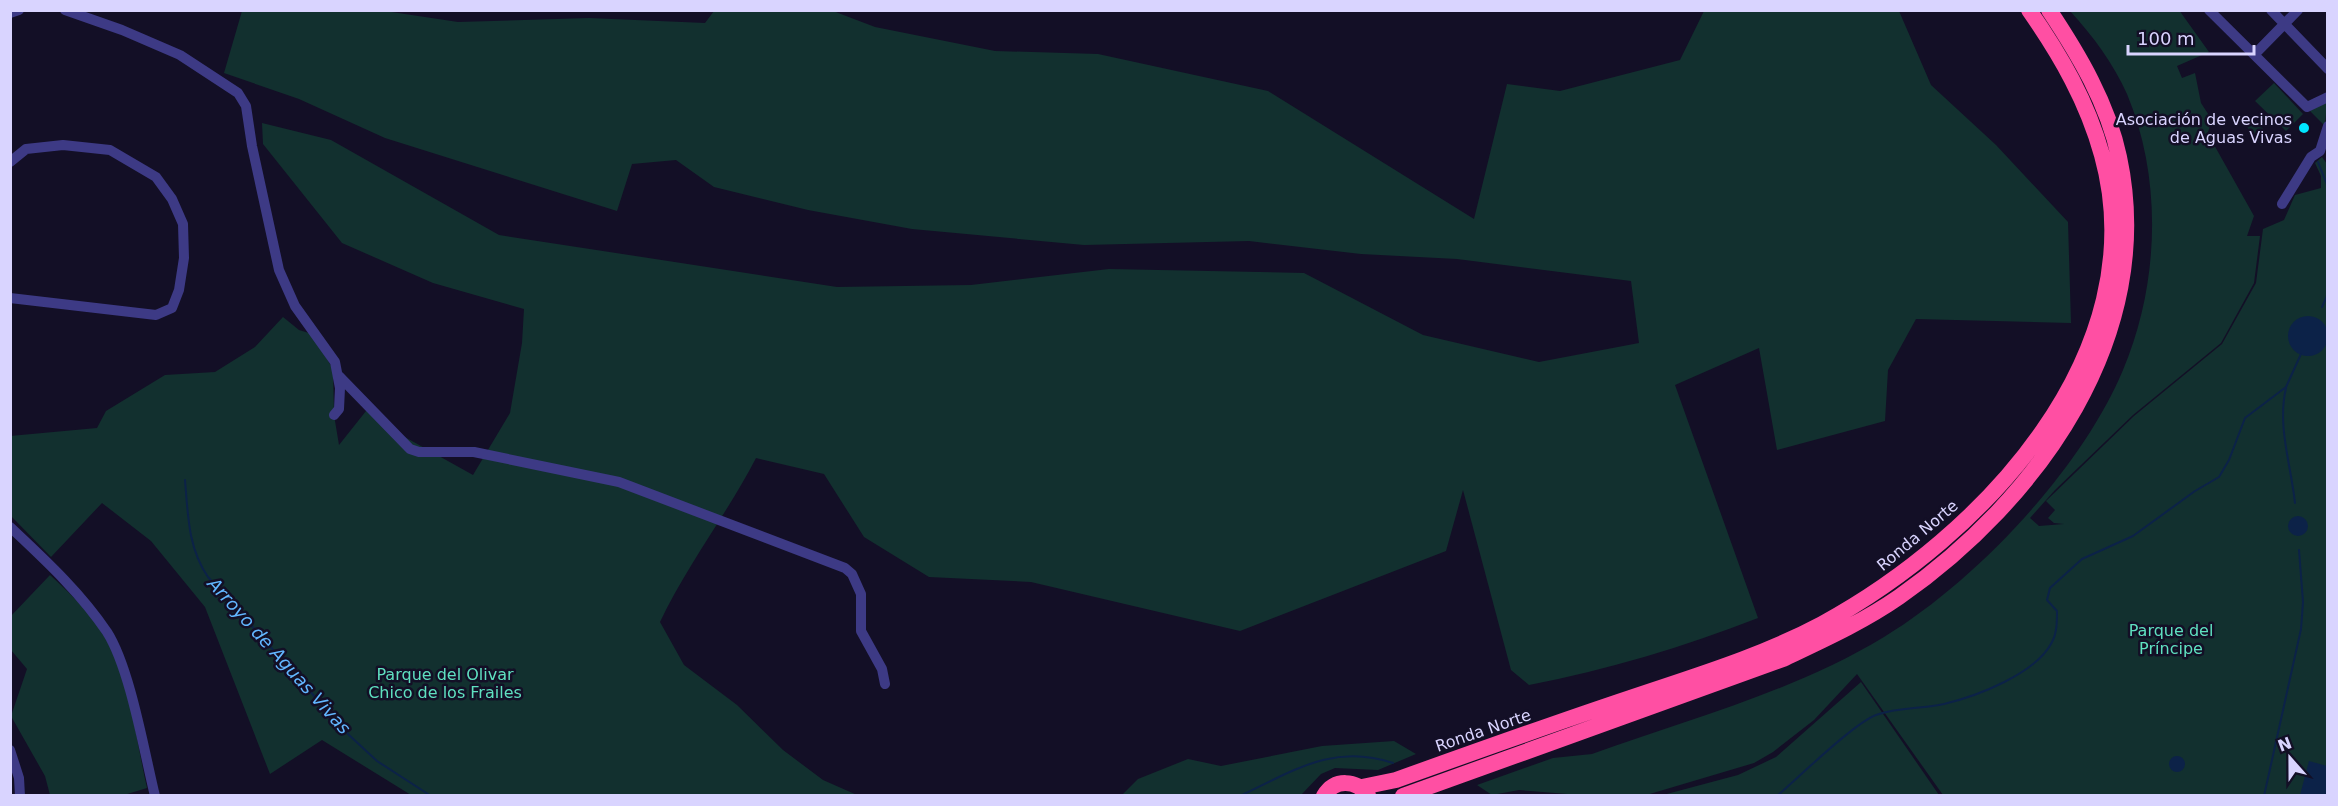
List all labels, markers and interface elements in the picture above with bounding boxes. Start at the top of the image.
scale bar [2128,18,2254,56]
text: 100 m [2137,28,2195,49]
place label: Asociación de vecinos de Aguas Vivas [2116,110,2292,147]
marker: Asociación de vecinos de Aguas Vivas [2297,121,2311,135]
street label: Ronda Norte [1873,496,1962,575]
water label: Arroyo de Aguas Vivas [203,572,355,738]
park label: Parque del Príncipe [2129,621,2213,658]
park label: Parque del Olivar Chico de los Frailes [368,665,522,702]
street label: Ronda Norte [1433,705,1533,756]
north arrow [2260,728,2320,788]
text: N [2275,733,2294,756]

